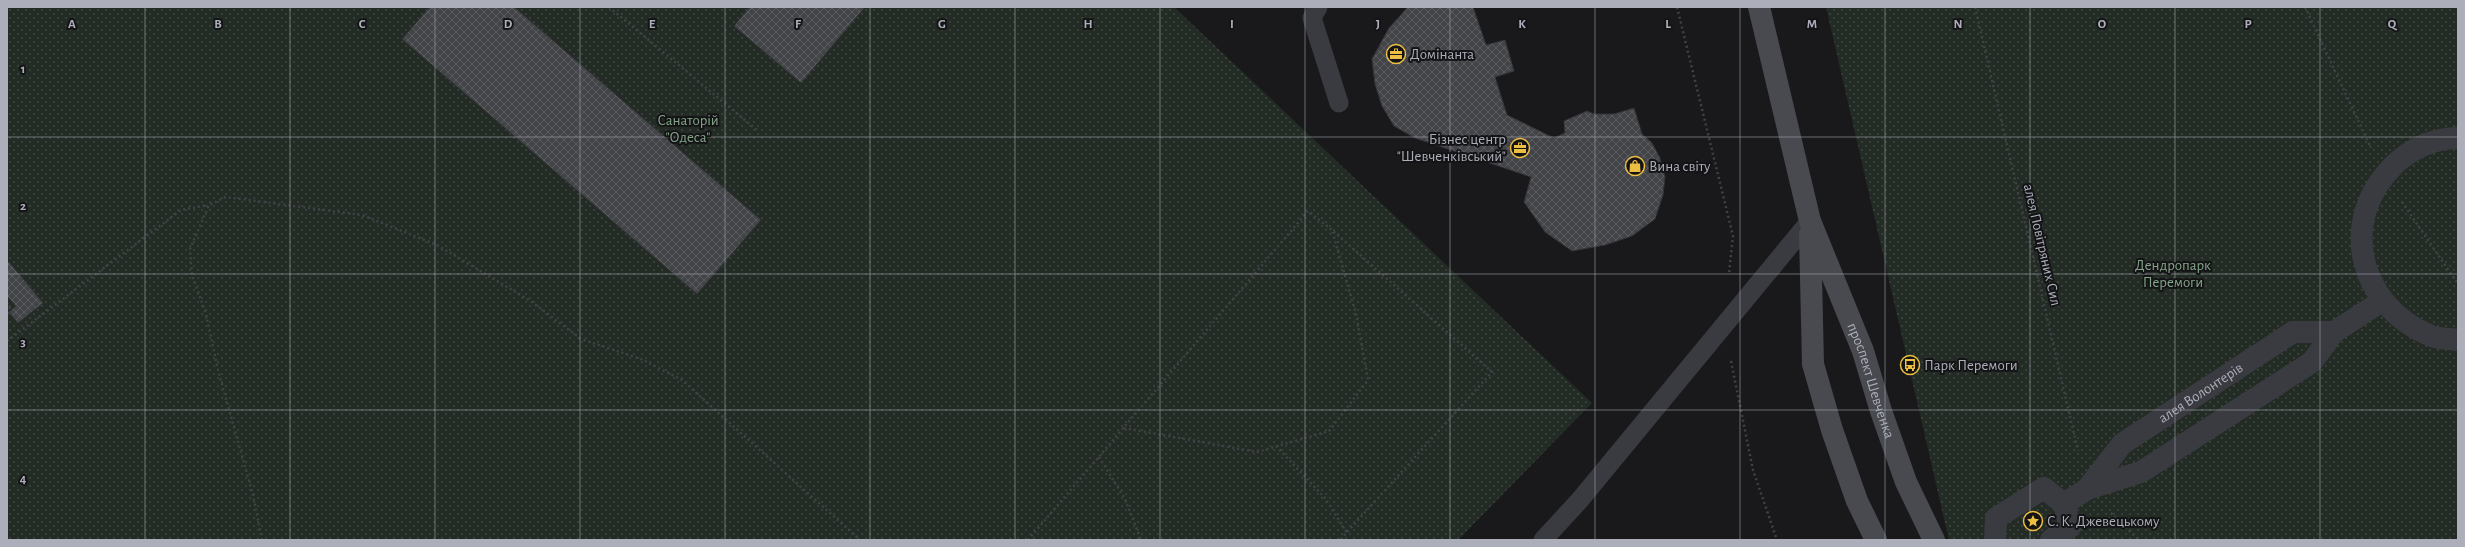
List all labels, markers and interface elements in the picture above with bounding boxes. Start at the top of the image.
text: A [68,18,76,31]
text: B [214,18,222,31]
text: C [359,18,366,31]
text: D [504,18,513,31]
text: E [649,18,656,31]
text: F [795,18,802,31]
text: G [938,18,946,31]
text: H [1083,18,1093,31]
text: I [1230,18,1234,31]
text: J [1376,18,1380,31]
text: K [1518,18,1526,31]
text: L [1665,18,1671,31]
text: M [1807,18,1817,31]
text: N [1953,18,1963,31]
text: O [2098,18,2107,31]
text: P [2244,18,2252,31]
text: Q [2388,18,2398,31]
office icon: Домінанта [1385,43,1407,65]
place label: Домінанта [1410,47,1474,62]
text: 1 [21,63,25,76]
park label: Санаторій "Одеса" [657,113,719,145]
place label: Бізнес центр "Шевченківський" [1397,132,1506,164]
office icon: Бізнес центр "Шевченківський" [1509,137,1531,159]
shop icon: Вина світу [1624,155,1646,177]
place label: Вина світу [1649,159,1711,174]
street label: алея Повітряних Сил [2021,183,2063,307]
text: 2 [20,200,26,213]
park label: Дендропарк Перемоги [2135,258,2211,290]
street label: проспект Шевченка [1845,321,1898,440]
text: 3 [20,336,26,349]
bus stop icon: Парк Перемоги [1899,354,1921,376]
place label: Парк Перемоги [1924,358,2018,373]
street label: алея Волонтерів [2156,359,2246,426]
text: 4 [20,473,27,486]
place icon: С. К. Джевецькому [2022,510,2044,532]
place label: С. К. Джевецькому [2047,514,2160,529]

